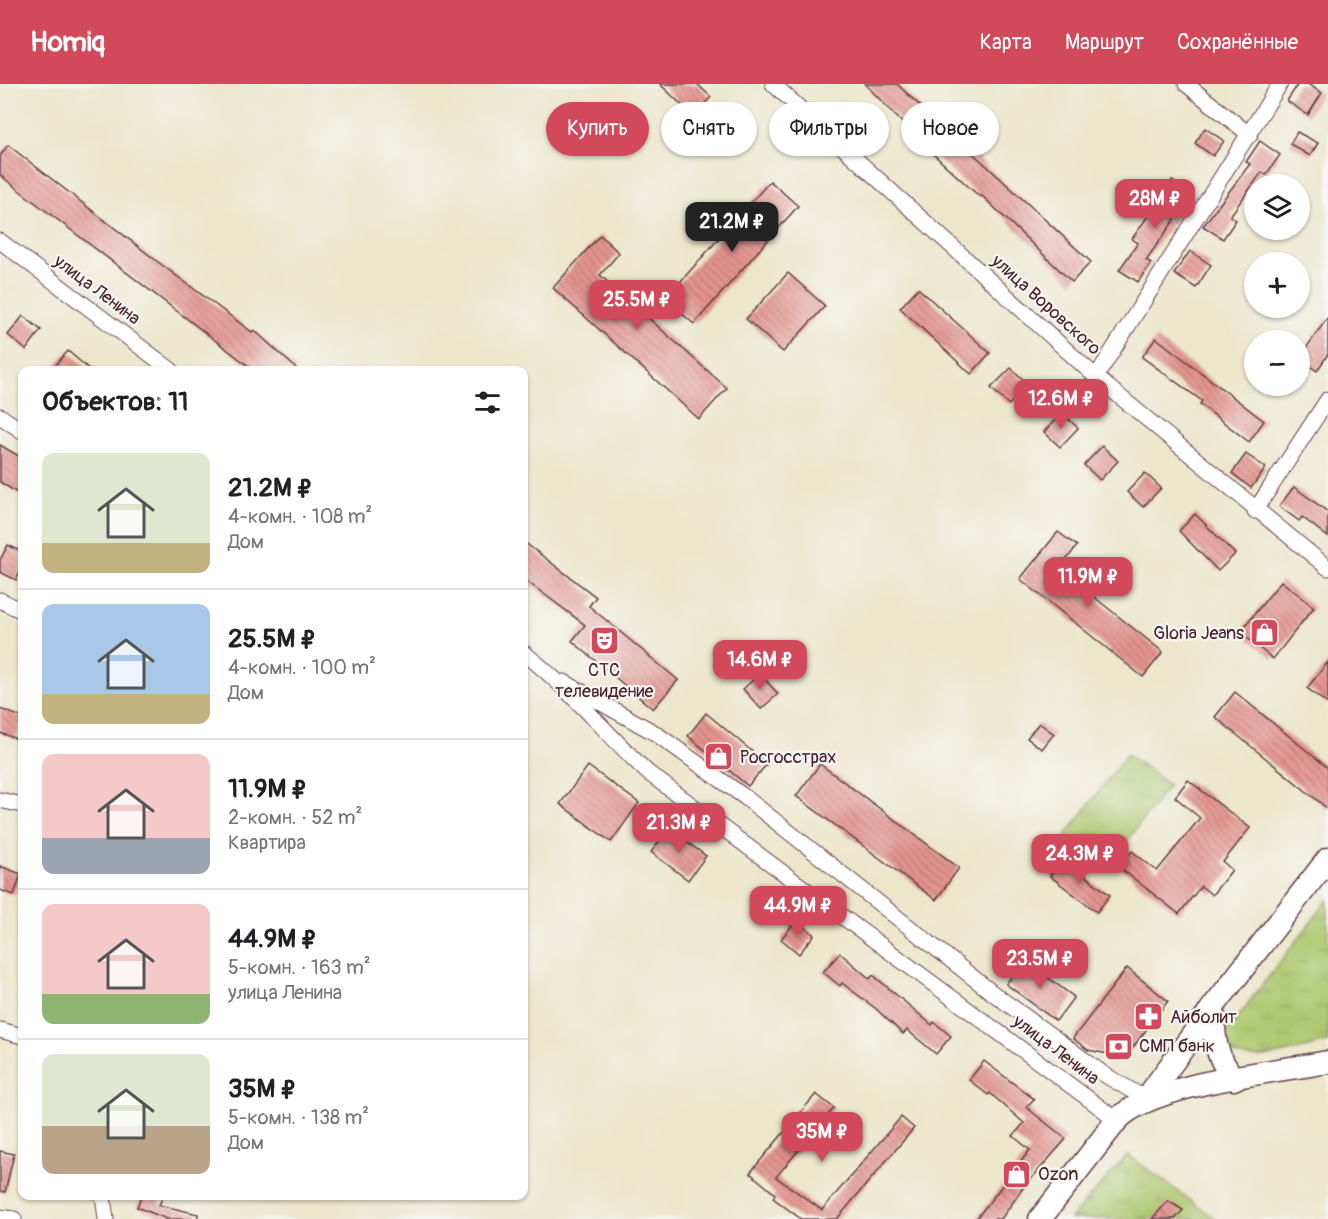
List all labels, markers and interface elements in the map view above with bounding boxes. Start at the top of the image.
text: Homiq [30,25,105,60]
text: Карта [980,29,1032,56]
text: Маршрут [1065,29,1144,56]
text: Сохранённые [1177,29,1298,56]
chip: Купить [546,102,649,156]
chip: Снять [661,102,757,156]
chip: Фильтры [769,102,889,156]
chip: Новое [901,102,999,156]
map controls [1244,174,1310,396]
button: layers [1244,174,1310,240]
pin: 28M ₽ [1113,179,1197,230]
text: 28M ₽ [1129,186,1181,211]
pin: 21.2M ₽ [677,202,787,253]
text: 21.2M ₽ [699,209,765,234]
street label: улица Ленина [48,249,145,330]
street label: улица Воровского [986,249,1106,360]
button: + [1244,252,1310,318]
pin: 25.5M ₽ [582,280,692,331]
text: 25.5M ₽ [603,287,671,312]
button: − [1244,330,1310,396]
pin: 12.6M ₽ [1006,379,1116,430]
text: Объектов: 11 [42,386,188,418]
icon: filters [471,386,504,419]
text: 12.6M ₽ [1028,386,1094,411]
text: 21.2M ₽ [228,472,313,504]
icon: home [90,477,162,549]
text: 4-комн. · 108 m² [228,504,372,529]
text: Дом [228,529,264,554]
pin: 11.9M ₽ [1033,557,1143,608]
text: 11.9M ₽ [1057,564,1119,589]
shop icon: Gloria Jeans [1249,617,1281,649]
place label: Gloria Jeans [1153,622,1244,645]
text: 25.5M ₽ [228,623,316,655]
theatre icon: СТС телевидение [588,625,620,657]
icon: home [90,628,162,700]
pin: 14.6M ₽ [705,640,815,691]
text: 14.6M ₽ [727,647,793,672]
text: 4-комн. · 100 m² [228,655,376,680]
place label: СТС телевидение [555,659,653,703]
text: Дом [228,680,264,705]
shop icon: Росгосстрах [703,741,735,773]
place label: Росгосстрах [740,746,836,769]
text: 11.9M ₽ [228,773,307,805]
icon: home [90,778,162,850]
pin: 21.3M ₽ [624,803,734,854]
text: 2-комн. · 52 m² [228,805,362,830]
text: 21.3M ₽ [646,810,712,835]
text: Квартира [228,830,306,855]
pin: 24.3M ₽ [1025,834,1135,885]
text: 24.3M ₽ [1045,841,1115,866]
pin: 44.9M ₽ [743,886,853,937]
text: 44.9M ₽ [764,893,832,918]
text: 44.9M ₽ [228,923,317,955]
icon: home [90,928,162,1000]
pin: 23.5M ₽ [985,939,1095,990]
text: 23.5M ₽ [1006,946,1074,971]
text: 5-комн. · 163 m² [228,955,371,980]
text: улица Ленина [228,980,342,1005]
pharmacy icon: Айболит [1133,1001,1165,1033]
place label: Айболит [1170,1006,1237,1029]
street label: улица Ленина [1007,1009,1104,1090]
bank icon: СМП банк [1102,1030,1134,1062]
place label: СМП банк [1139,1035,1215,1058]
text: 35M ₽ [228,1073,297,1105]
icon: home [90,1078,162,1150]
text: 5-комн. · 138 m² [228,1105,369,1130]
pin: 35M ₽ [780,1112,864,1163]
text: 35M ₽ [796,1119,848,1144]
text: Дом [228,1130,264,1155]
shop icon: Ozon [1001,1158,1033,1190]
place label: Ozon [1038,1163,1078,1186]

